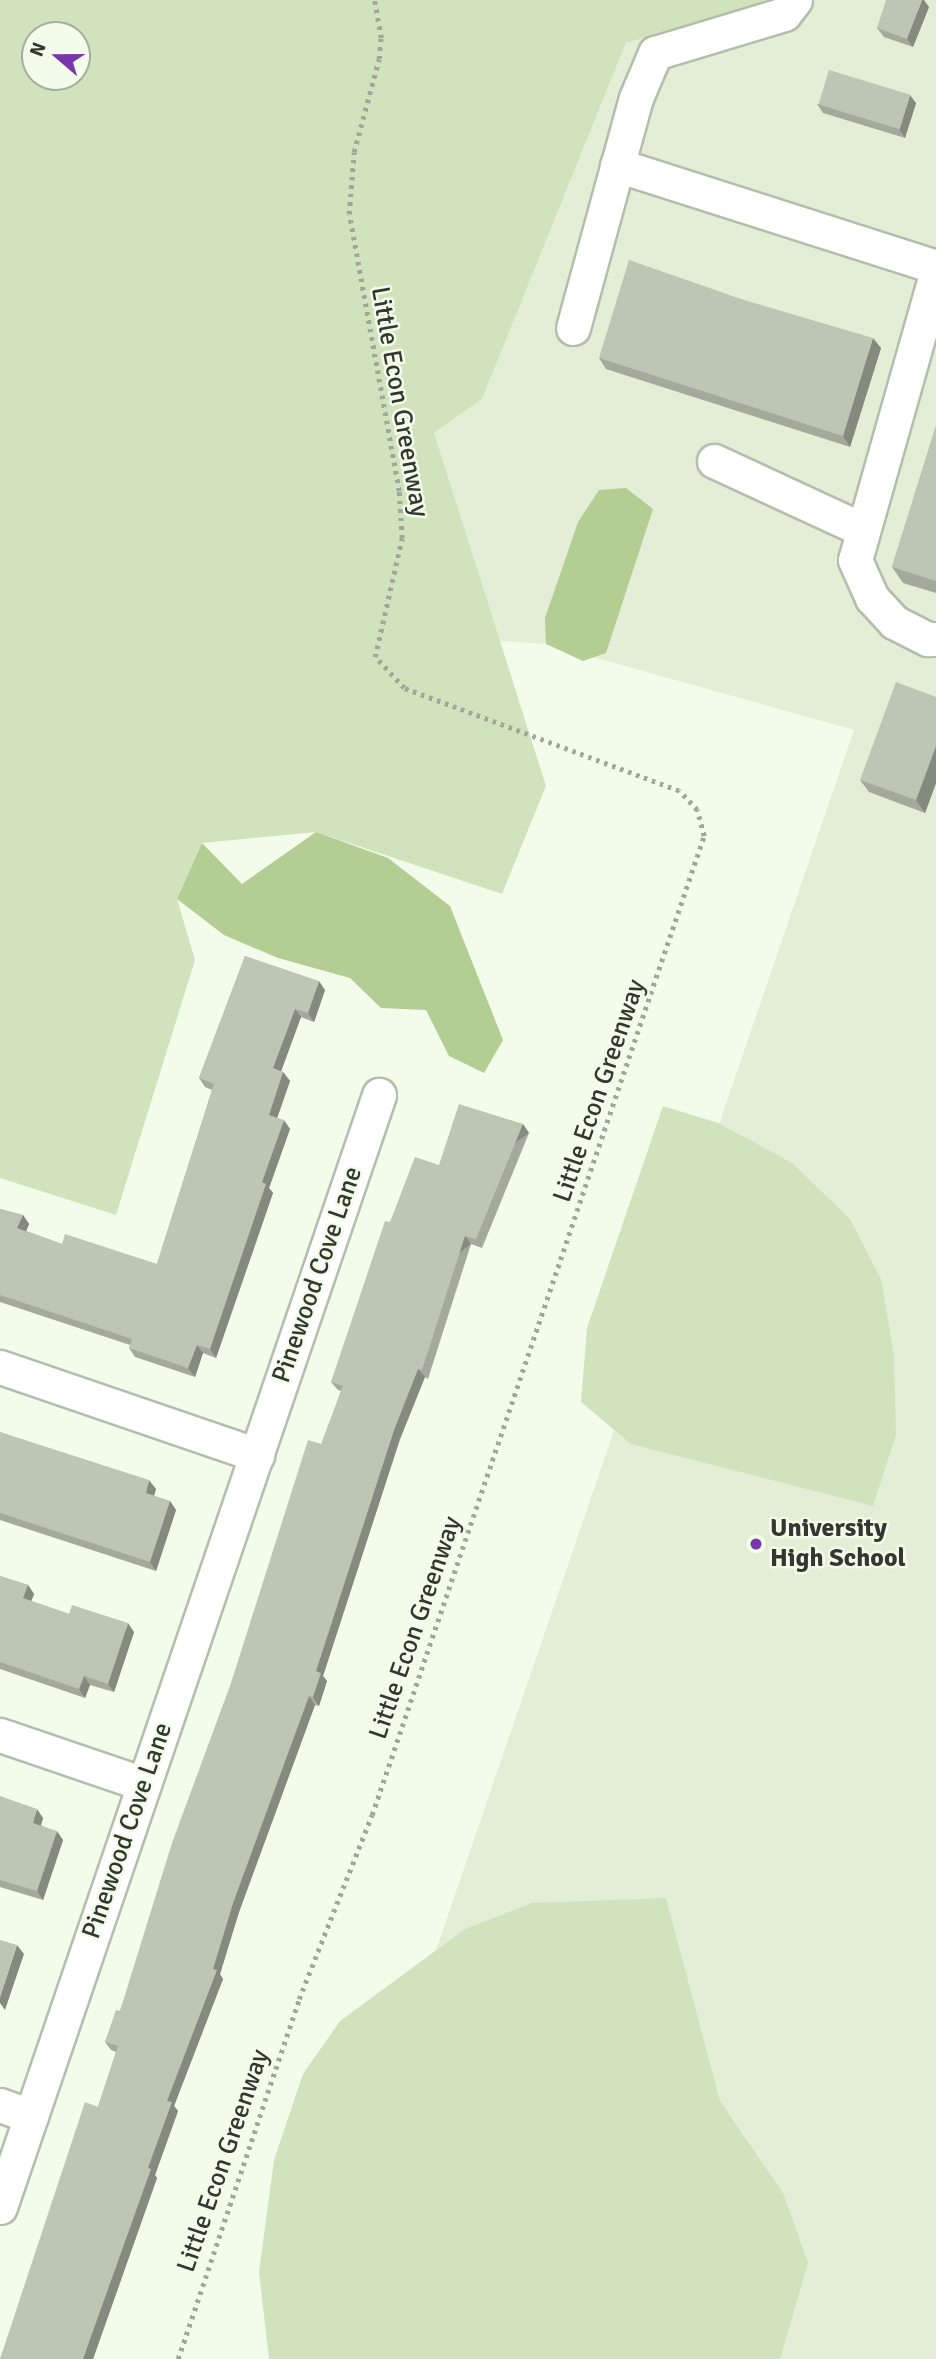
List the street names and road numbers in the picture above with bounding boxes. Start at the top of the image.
street label: Little Econ Greenway [363,284,435,520]
street label: Little Econ Greenway [547,976,653,1206]
street label: Pinewood Cove Lane [266,1163,370,1387]
street label: Little Econ Greenway [363,1513,469,1743]
street label: Pinewood Cove Lane [76,1719,180,1943]
street label: Little Econ Greenway [171,2046,277,2276]

